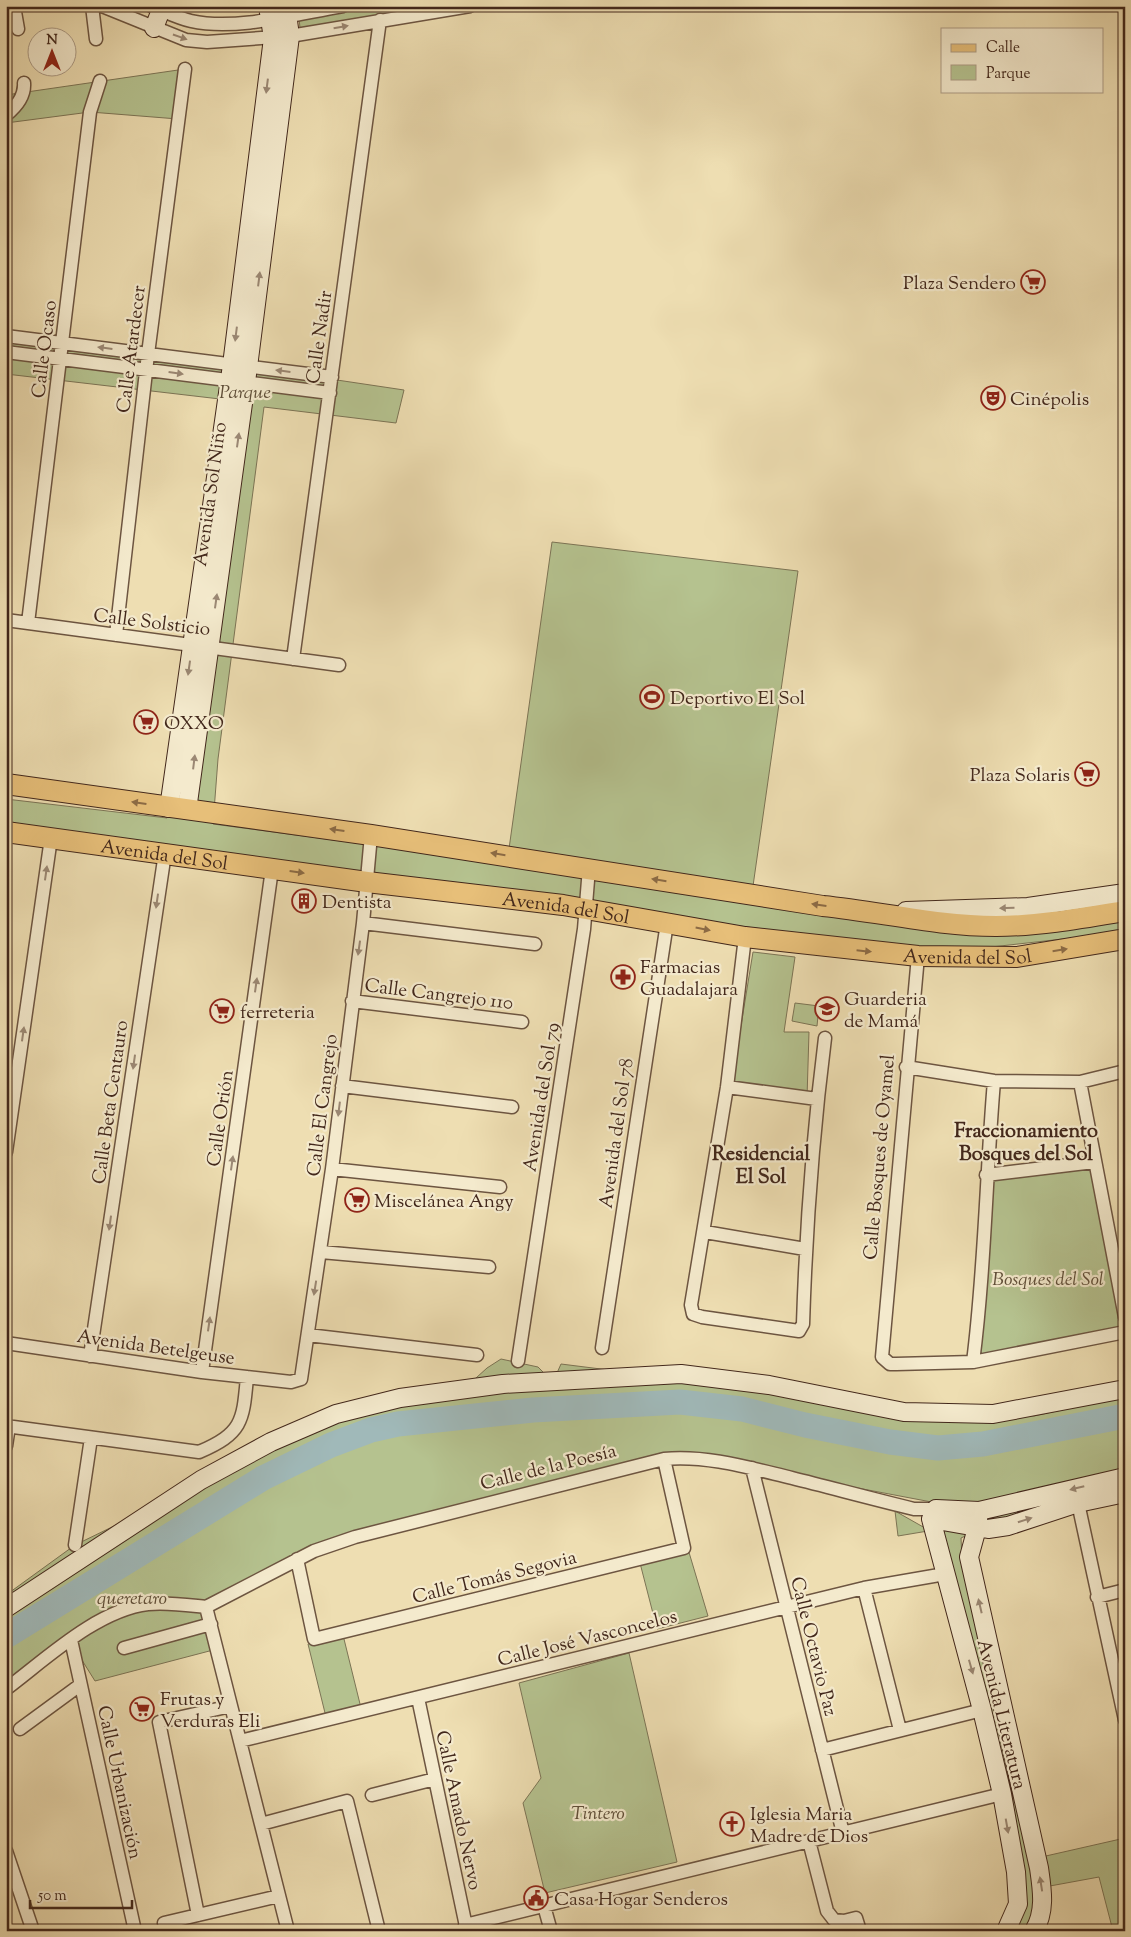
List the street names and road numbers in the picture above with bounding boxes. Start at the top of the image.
street label: Calle Atardecer [111,284,154,415]
street label: Calle Nadir [301,289,340,386]
street label: Calle Ocaso [26,299,65,400]
street label: Avenida Sol Niño [188,420,235,568]
street label: Calle Solsticio [92,603,212,644]
street label: Avenida del Sol [99,834,230,879]
street label: Avenida del Sol [501,887,631,932]
street label: Avenida del Sol [902,943,1034,973]
street label: Calle Cangrejo 110 [363,973,515,1018]
street label: Calle Beta Centauro [87,1019,136,1186]
street label: Avenida del Sol 79 [517,1021,568,1174]
street label: Calle El Cangrejo [301,1032,346,1178]
street label: Calle Bosques de Oyamel [858,1053,903,1261]
street label: Avenida del Sol 78 [594,1057,641,1210]
street label: Calle Orión [201,1068,242,1168]
street label: Avenida Betelgeuse [75,1324,236,1373]
street label: Calle de la Poesía [478,1438,620,1498]
street label: Calle Tomás Segovia [410,1545,580,1612]
street label: Calle Octavio Paz [782,1574,843,1719]
street label: Calle José Vasconcelos [495,1604,680,1675]
street label: Avenida Literatura [969,1637,1032,1793]
street label: Calle Urbanización [89,1703,148,1862]
street label: Calle Amado Nervo [427,1728,488,1893]

